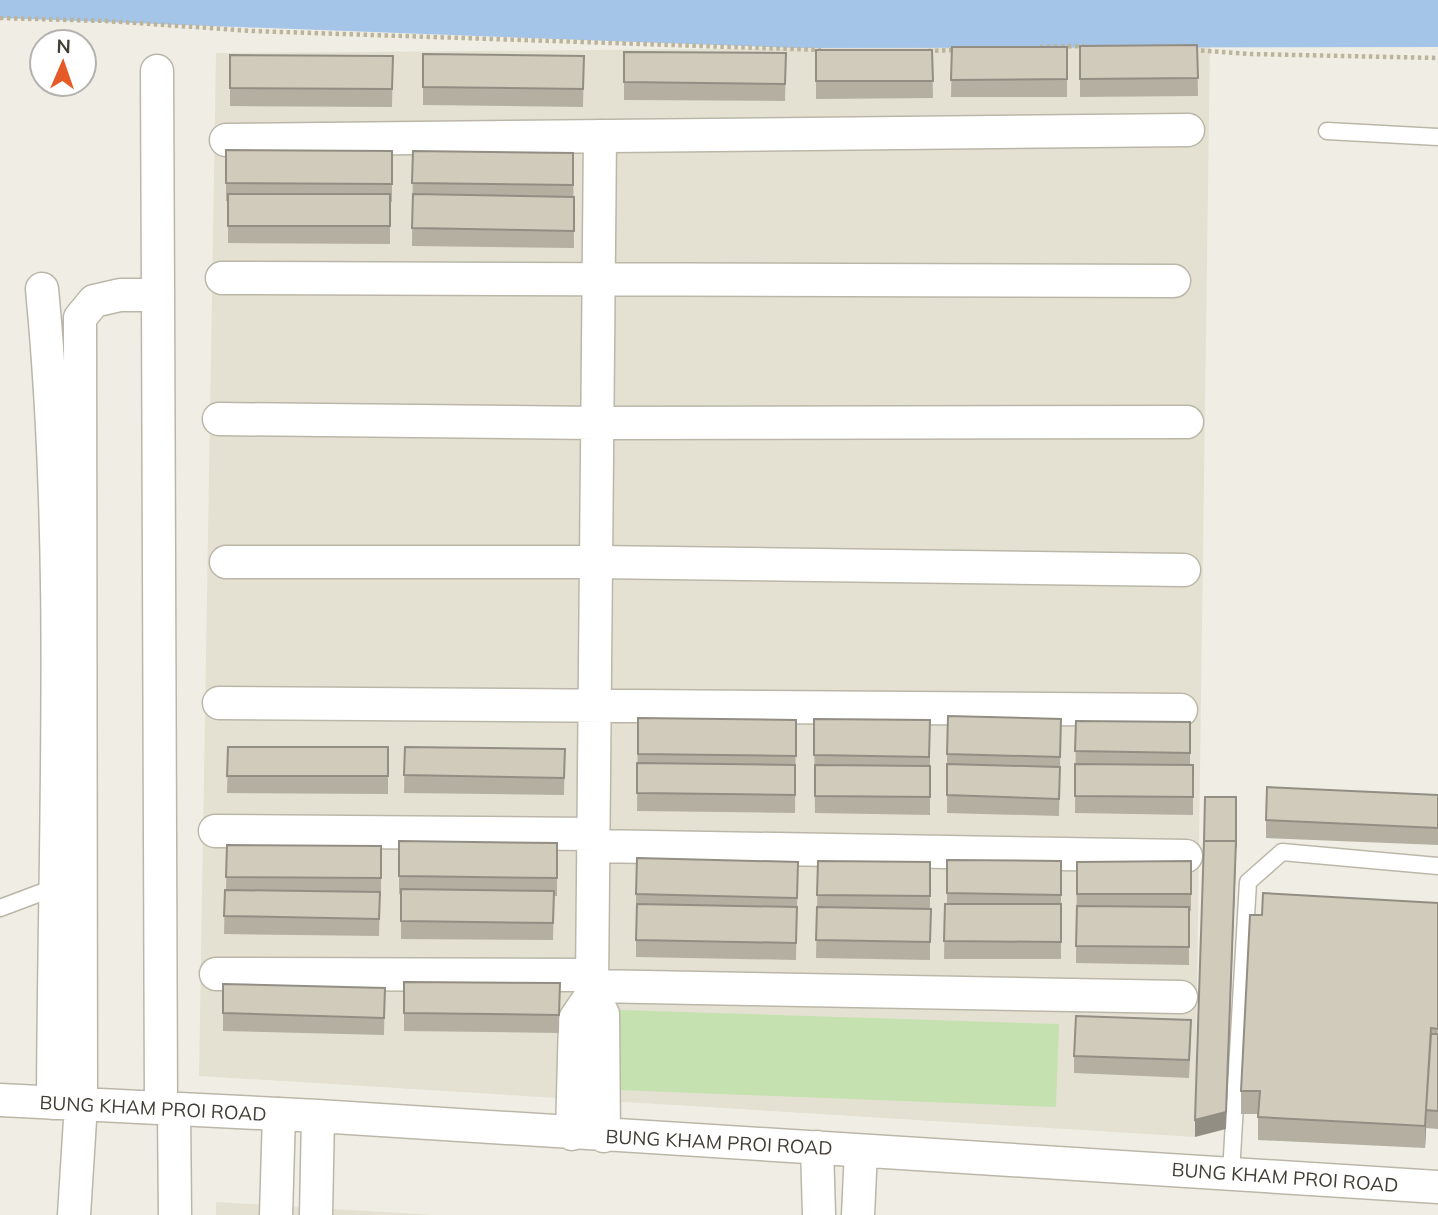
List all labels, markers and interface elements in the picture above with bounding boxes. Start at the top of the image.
north arrow [28,28,98,98]
text: N [56,34,71,58]
street label: BUNG KHAM PROI ROAD [39,1090,267,1126]
street label: BUNG KHAM PROI ROAD [605,1124,833,1160]
street label: BUNG KHAM PROI ROAD [1171,1157,1399,1197]

